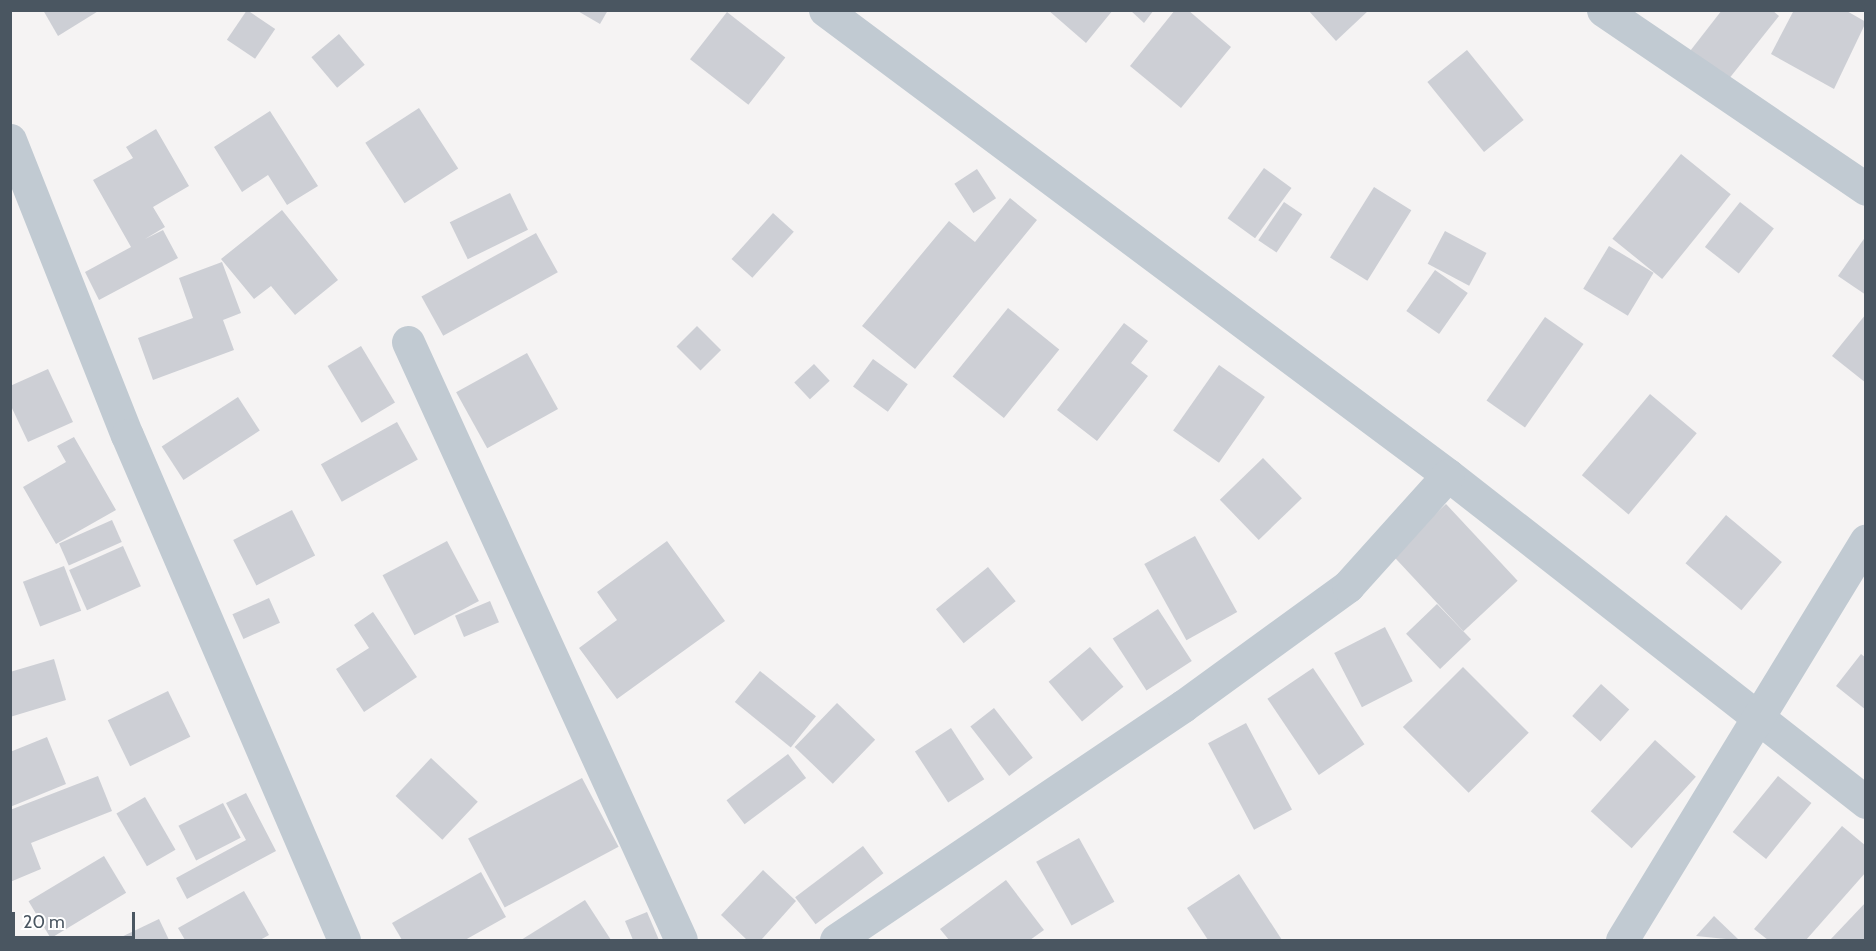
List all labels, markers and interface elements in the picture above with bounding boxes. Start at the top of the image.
scale bar [15,900,138,938]
text: 20 m [23,911,65,933]

